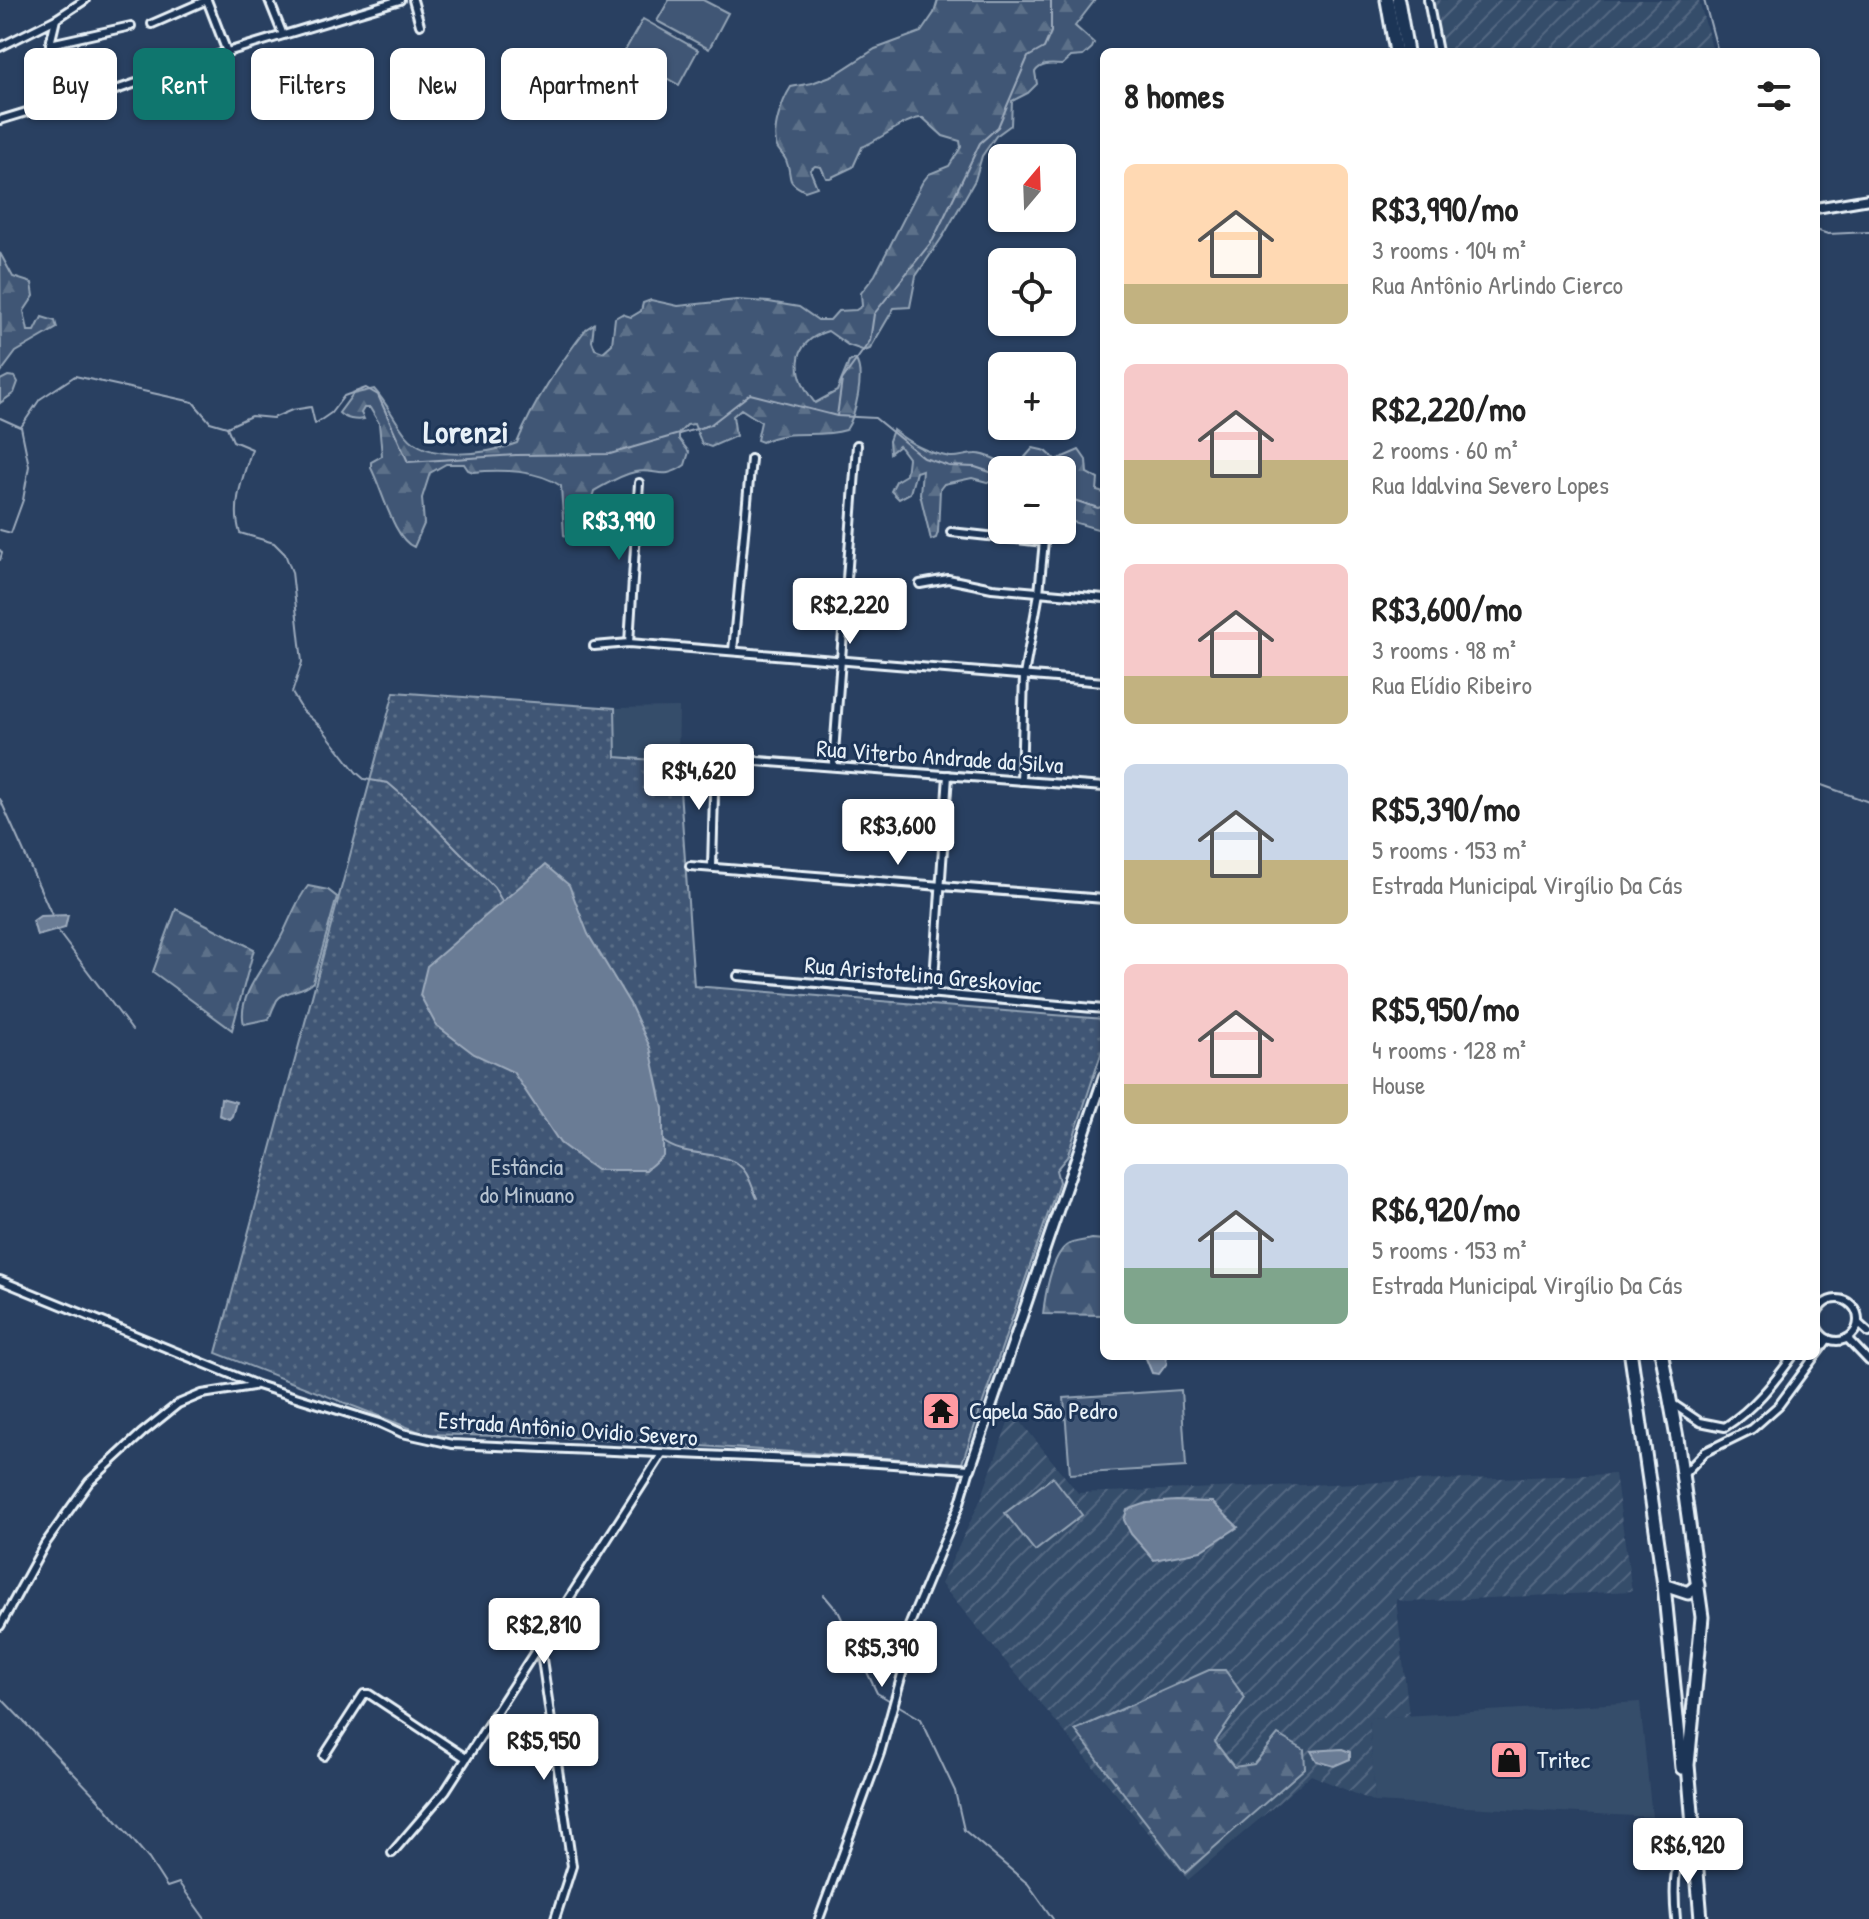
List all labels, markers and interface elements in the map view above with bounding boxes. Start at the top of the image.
chip: Buy [24,48,117,120]
chip: Rent [133,48,235,120]
chip: Filters [251,48,374,120]
chip: New [390,48,485,120]
chip: Apartment [501,48,667,120]
text: 8 homes [1124,73,1224,119]
icon: filters [1752,74,1796,118]
north arrow [988,144,1076,232]
map controls [988,144,1076,544]
text: R$3,990/mo [1372,186,1518,232]
icon: home [1188,196,1284,292]
text: 3 rooms · 104 m² [1372,232,1526,267]
button: locate [988,248,1076,336]
text: Rua Antônio Arlindo Cierco [1372,267,1623,302]
button: + [988,352,1076,440]
text: R$2,220/mo [1372,386,1526,432]
icon: home [1188,396,1284,492]
district label: Lorenzi [423,410,509,453]
text: 2 rooms · 60 m² [1372,432,1518,467]
button: − [988,456,1076,544]
text: Rua Idalvina Severo Lopes [1372,467,1609,502]
pin: R$3,990 [545,494,693,562]
text: R$3,990 [583,502,655,537]
pin: R$2,220 [776,578,924,646]
text: R$2,220 [811,586,889,621]
text: R$3,600/mo [1372,586,1522,632]
icon: home [1188,596,1284,692]
text: 3 rooms · 98 m² [1372,632,1516,667]
text: Rua Elídio Ribeiro [1372,667,1532,702]
street label: Rua Viterbo Andrade da Silva [816,731,1065,781]
pin: R$4,620 [625,744,773,812]
text: R$4,620 [662,752,736,787]
text: R$5,390/mo [1372,786,1520,832]
icon: home [1188,796,1284,892]
pin: R$3,600 [824,799,972,867]
text: R$3,600 [860,807,936,842]
text: 5 rooms · 153 m² [1372,832,1527,867]
text: Estrada Municipal Virgílio Da Cás [1372,867,1683,902]
street label: Rua Aristotelina Greskoviac [804,948,1043,1000]
text: R$5,950/mo [1372,986,1519,1032]
icon: home [1188,996,1284,1092]
text: 4 rooms · 128 m² [1372,1032,1526,1067]
text: House [1372,1067,1425,1102]
park label: Estância do Minuano [480,1150,575,1210]
text: R$6,920/mo [1372,1186,1520,1232]
icon: home [1188,1196,1284,1292]
text: 5 rooms · 153 m² [1372,1232,1527,1267]
text: Estrada Municipal Virgílio Da Cás [1372,1267,1683,1302]
temple icon: Capela São Pedro [920,1390,962,1432]
place label: Capela São Pedro [969,1394,1118,1426]
street label: Estrada Antônio Ovidio Severo [437,1403,699,1453]
pin: R$2,810 [470,1598,618,1666]
text: R$2,810 [507,1606,581,1641]
pin: R$5,390 [808,1621,956,1689]
text: R$5,390 [845,1629,919,1664]
pin: R$5,950 [470,1714,618,1782]
text: R$5,950 [507,1722,581,1757]
shop icon: Tritec [1488,1739,1530,1781]
place label: Tritec [1537,1743,1591,1775]
pin: R$6,920 [1614,1818,1762,1886]
text: R$6,920 [1651,1826,1725,1861]

